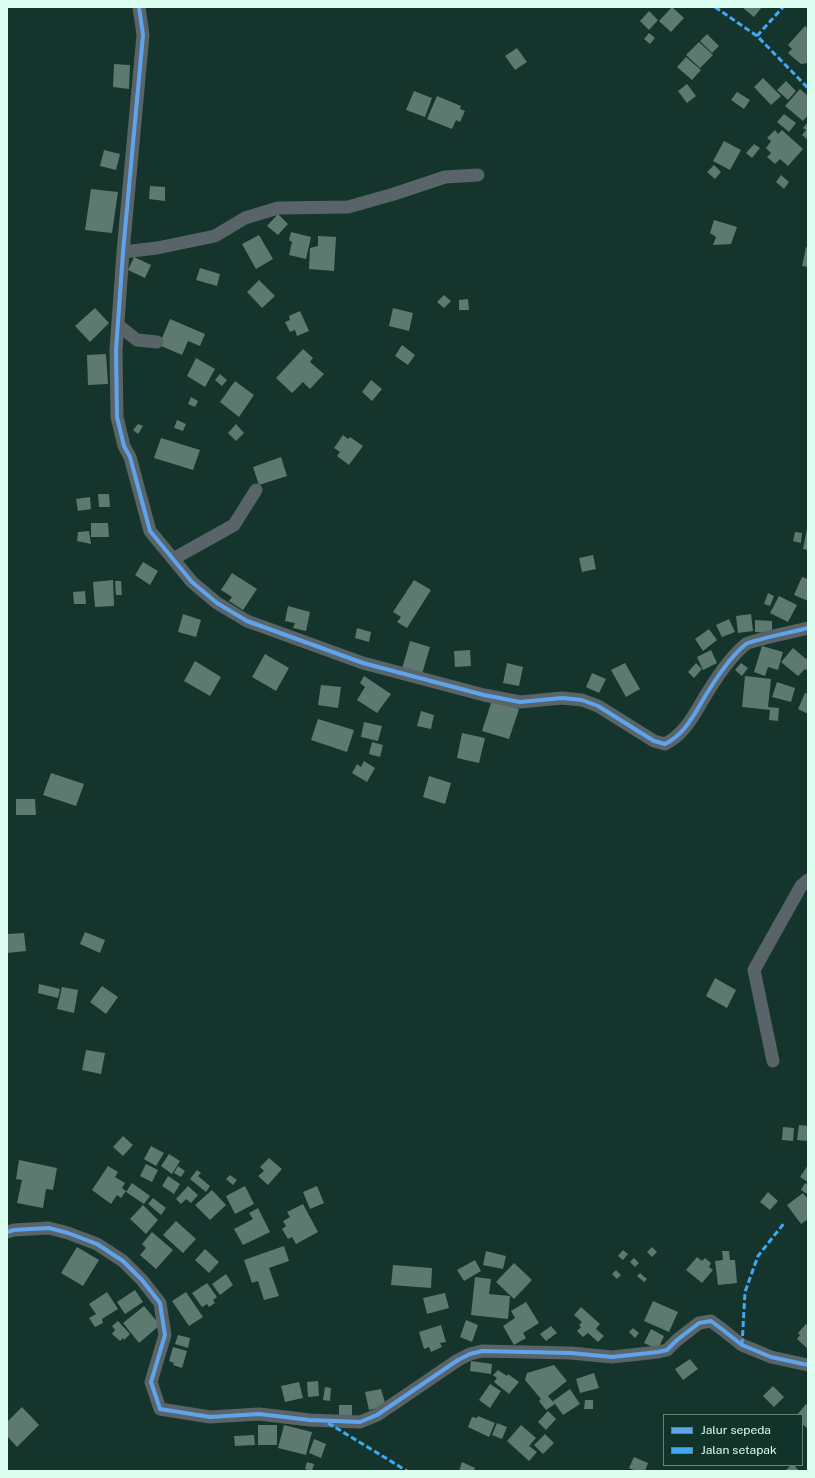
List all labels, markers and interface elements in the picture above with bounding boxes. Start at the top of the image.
legend [663,1414,803,1466]
text: Jalur sepeda [701,1423,771,1437]
text: Jalan setapak [701,1443,777,1457]

